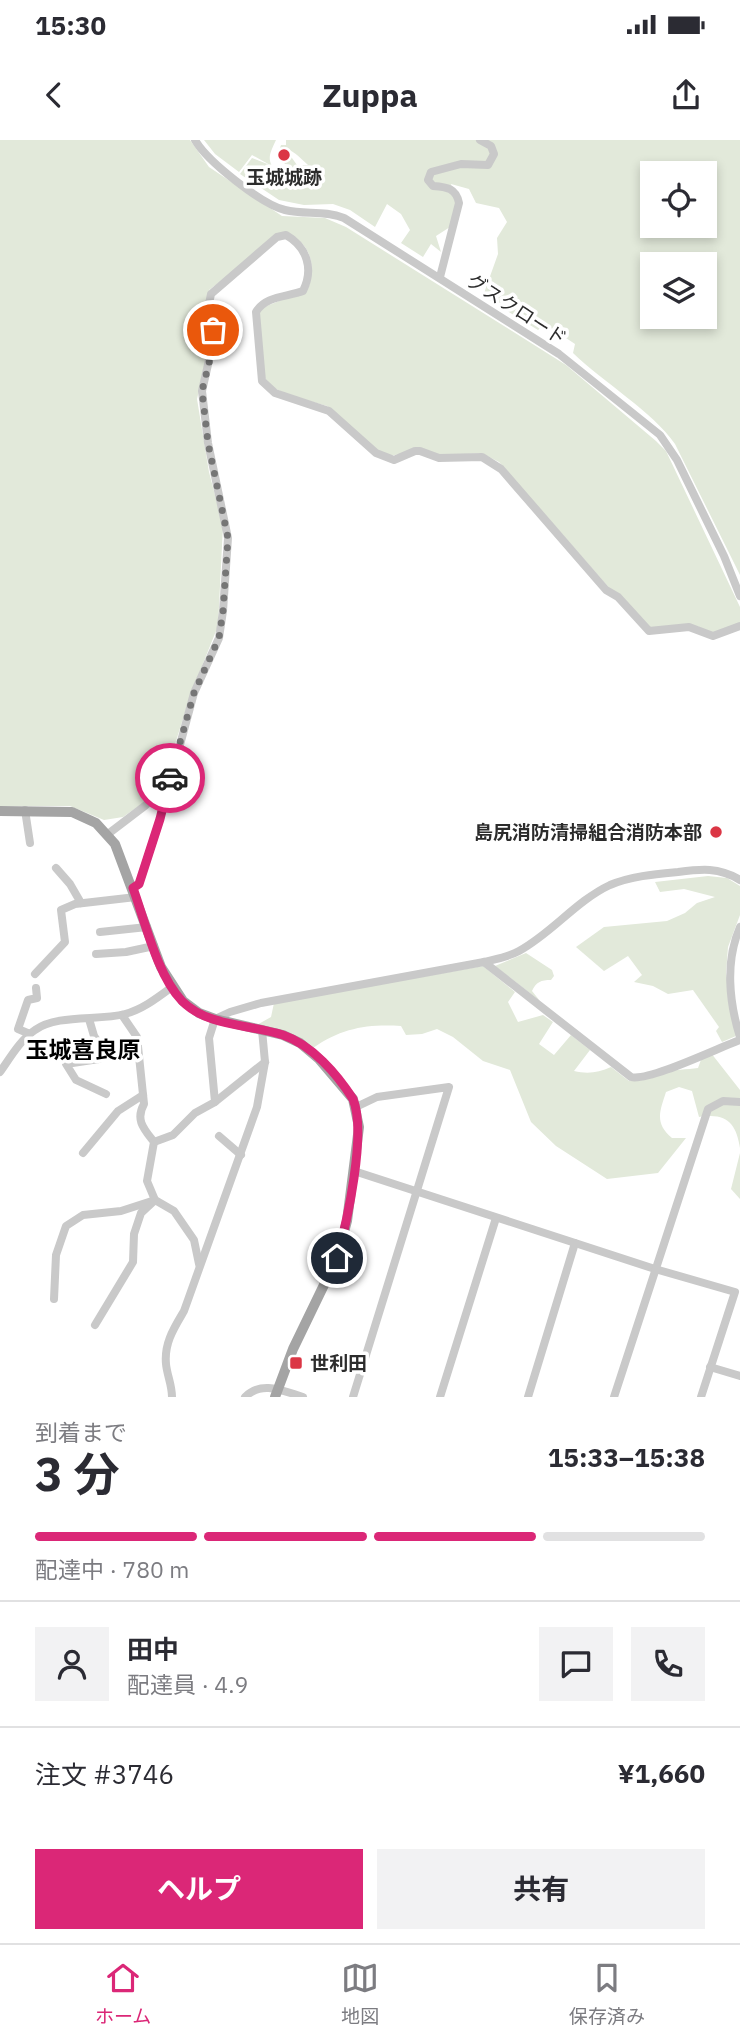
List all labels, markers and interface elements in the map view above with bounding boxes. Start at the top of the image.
text: 15:30 [35,8,106,42]
text: Zuppa [322,74,418,116]
icon: back [35,76,73,114]
icon: share [667,76,705,114]
marker: 玉城城跡 [276,147,292,163]
map controls [640,161,717,329]
button: locate [640,161,717,238]
place label: 玉城城跡 [246,165,322,189]
button: layers [640,252,717,329]
street label: グスクロード [463,268,571,350]
pin [183,300,243,360]
icon: bag [194,311,232,349]
courier [135,743,205,813]
icon: car [151,759,189,797]
place label: 島尻消防清掃組合消防本部 [474,820,702,844]
marker: 島尻消防清掃組合消防本部 [708,824,724,840]
district label: 玉城喜良原 [26,1034,141,1064]
pin [307,1228,367,1288]
icon: home [318,1239,356,1277]
place label: 世利田 [310,1351,367,1375]
marker: 世利田 [288,1355,304,1371]
text: 到着まで [35,1417,127,1447]
text: 15:33–15:38 [548,1440,705,1474]
text: 3 分 [35,1444,119,1504]
text: 配達中 · 780 m [35,1554,189,1584]
button: person [35,1627,109,1701]
button: chat [539,1627,613,1701]
button: phone [631,1627,705,1701]
text: 田中 [127,1632,179,1666]
text: 配達員 · 4.9 [127,1669,248,1699]
text: ¥1,660 [618,1756,705,1790]
text: 注文 #3746 [35,1757,174,1791]
button: ヘルプ [35,1849,363,1929]
button: 共有 [377,1849,705,1929]
tab: ホーム [95,1959,151,2028]
tab: 地図 [341,1959,379,2028]
tab: 保存済み [569,1959,645,2028]

